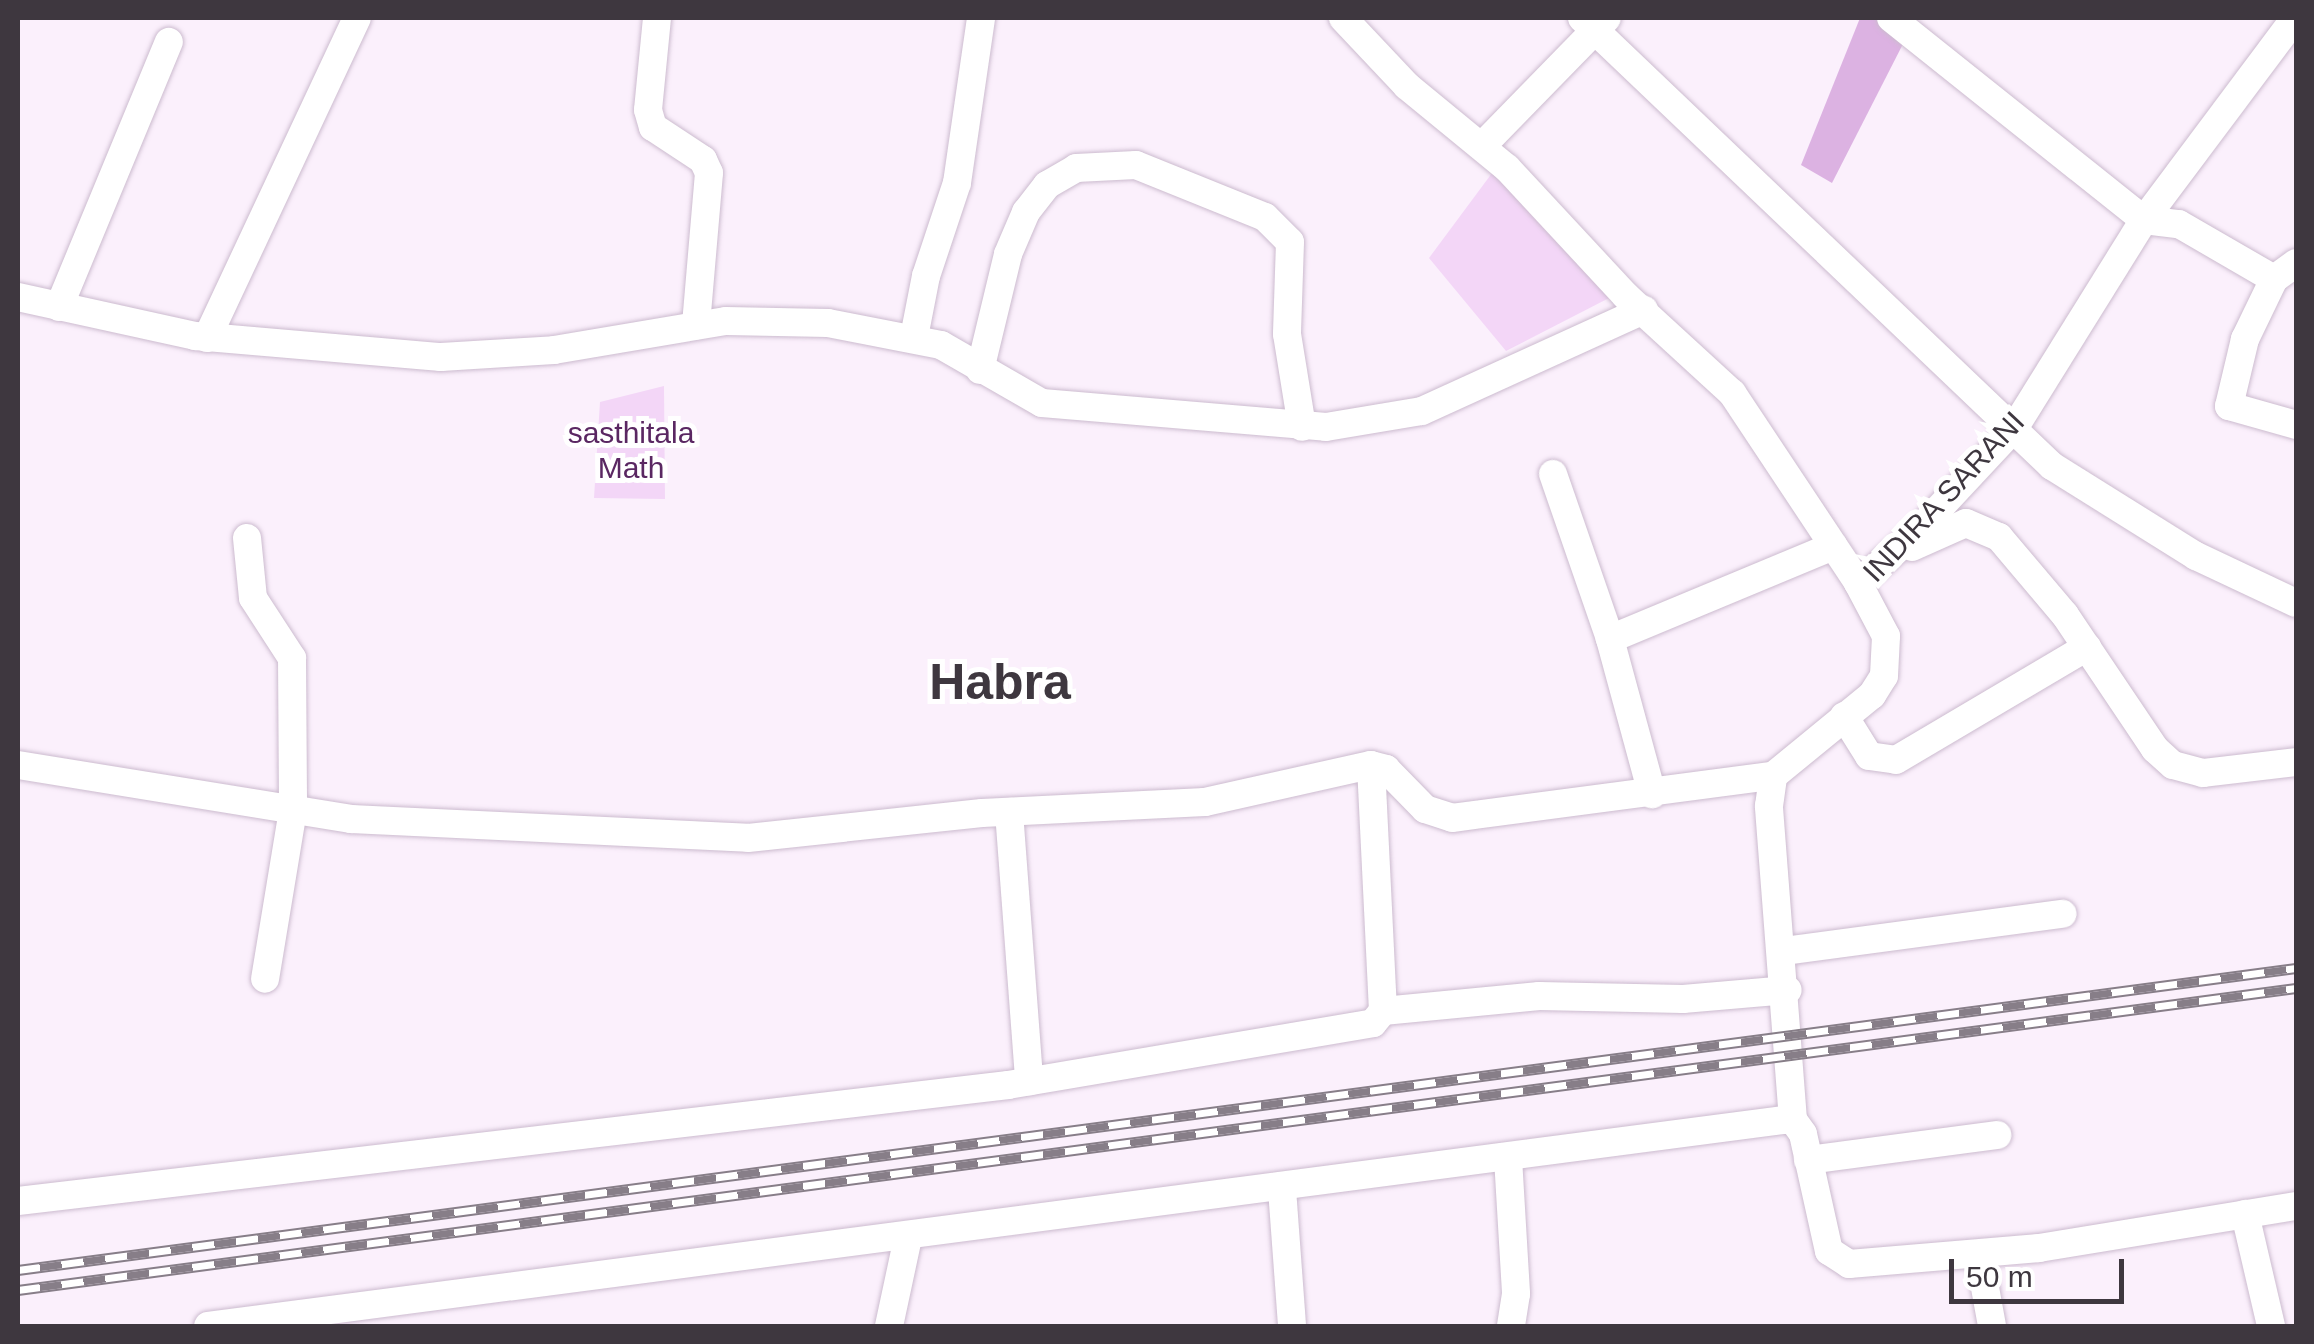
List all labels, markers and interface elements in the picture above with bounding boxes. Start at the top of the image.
street label: INDIRA SARANI [1855,404,2033,590]
park label: sasthitala Math [568,415,694,486]
district label: Habra [929,653,1071,713]
scale bar [1954,1239,2129,1301]
text: 50 m [1966,1260,2033,1293]

